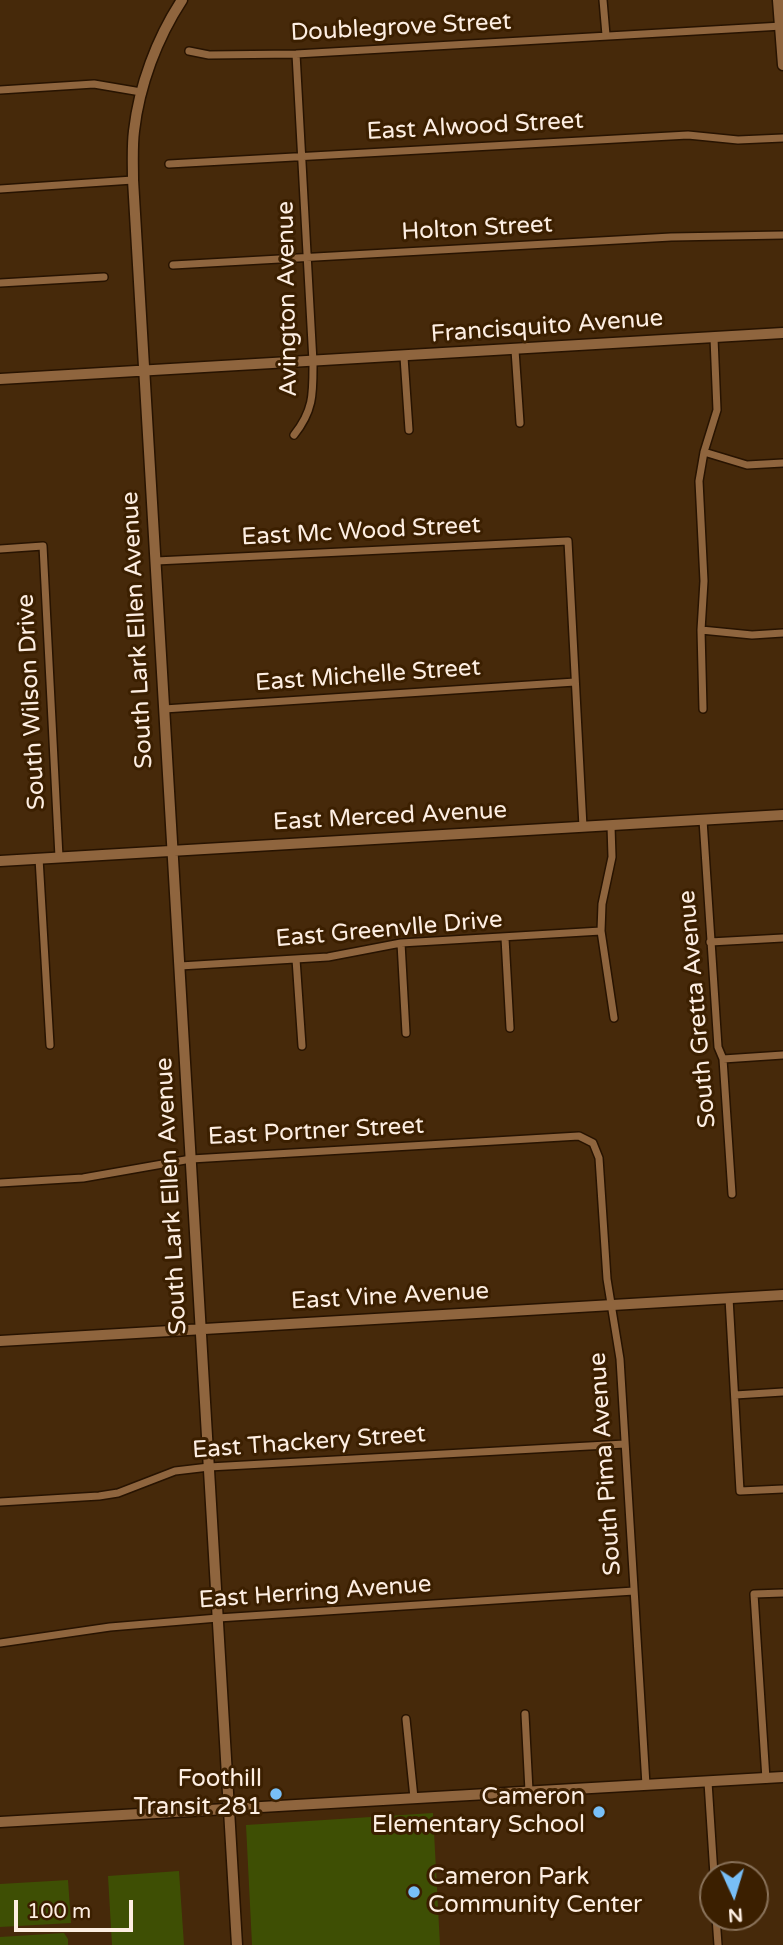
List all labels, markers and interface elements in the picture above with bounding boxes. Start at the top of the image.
street label: Doublegrove Street [290,8,512,48]
street label: East Alwood Street [366,107,584,147]
street label: Avington Avenue [272,201,304,397]
street label: Holton Street [401,211,553,247]
street label: Francisquito Avenue [430,305,664,349]
street label: South Lark Ellen Avenue [116,491,160,769]
street label: East Mc Wood Street [241,511,481,553]
street label: South Wilson Drive [12,593,52,811]
street label: East Michelle Street [254,654,482,698]
street label: East Merced Avenue [272,796,508,838]
street label: South Gretta Avenue [673,889,723,1129]
street label: East Greenvlle Drive [274,906,504,954]
street label: South Lark Ellen Avenue [150,1057,194,1335]
street label: East Portner Street [207,1112,425,1152]
street label: East Vine Avenue [290,1277,490,1317]
street label: South Pima Avenue [584,1351,628,1577]
street label: East Thackery Street [191,1420,427,1466]
street label: East Herring Avenue [198,1571,432,1615]
place label: Foothill Transit 281 [133,1766,262,1822]
place label: Cameron Elementary School [372,1784,585,1840]
marker: Foothill Transit 281 [268,1786,284,1802]
marker: Cameron Elementary School [591,1804,607,1820]
north arrow [699,1861,769,1931]
place label: Cameron Park Community Center [428,1864,642,1920]
marker: Cameron Park Community Center [406,1884,422,1900]
scale bar [18,1885,136,1929]
text: 100 m [27,1899,91,1924]
text: N [727,1903,744,1926]

